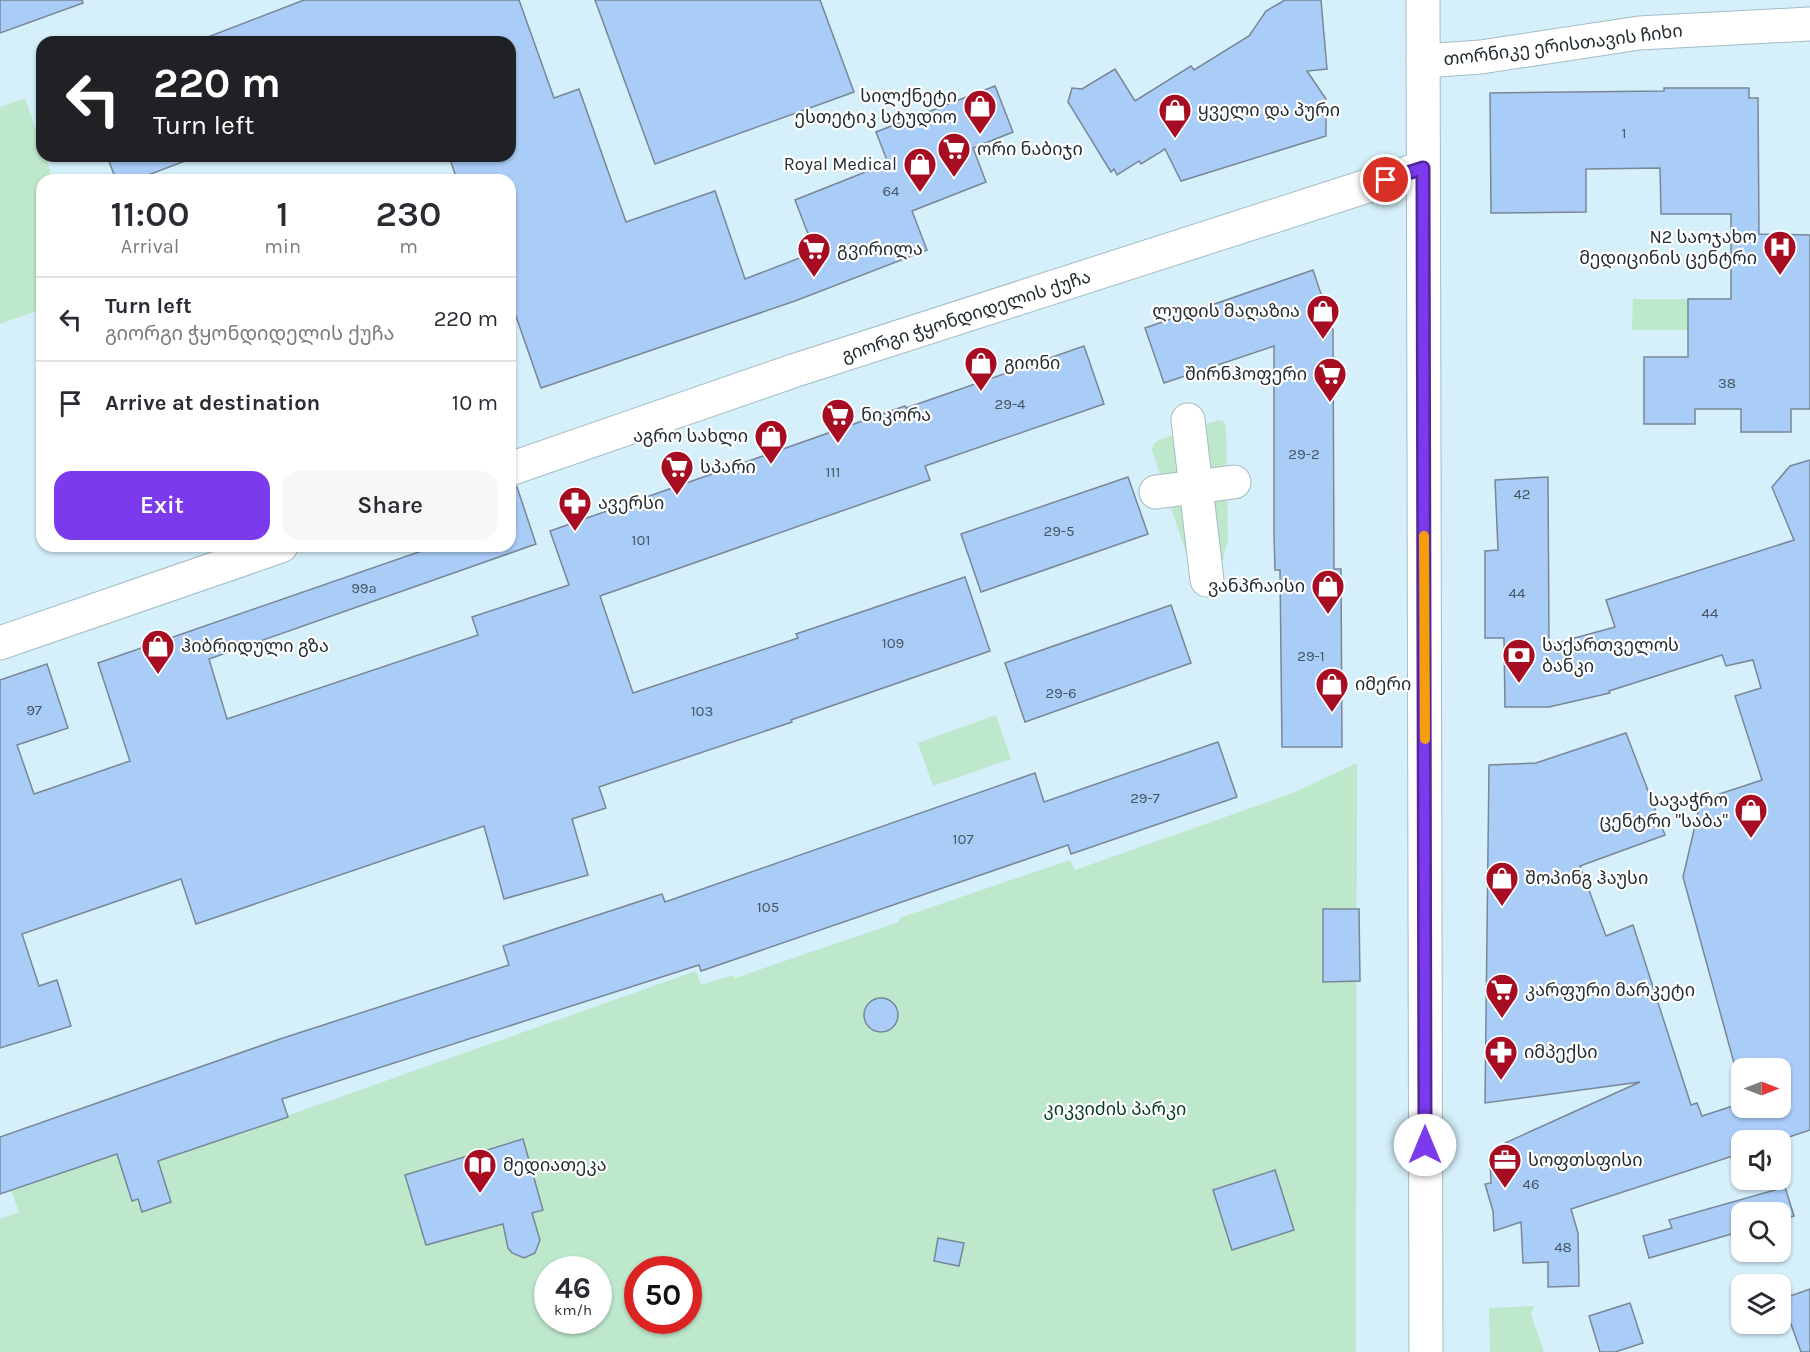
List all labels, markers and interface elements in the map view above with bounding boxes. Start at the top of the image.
street label: თორნიკე ერისთავის ჩიხი [1442,19,1684,71]
text: 220 m [153,58,281,108]
icon: left [54,60,132,138]
place label: სილქნეტი ესთეტიკ სტუდიო [795,85,957,128]
shop icon: სილქნეტი ესთეტიკ სტუდიო [962,88,998,135]
shop icon: ყველი და პური [1157,92,1193,139]
place label: ყველი და პური [1198,99,1340,121]
text: Turn left [153,109,254,141]
house number: 1 [1622,124,1626,142]
supermarket icon: ორი ნაბიჯი [936,131,972,178]
place label: ორი ნაბიჯი [977,138,1083,160]
shop icon: Royal Medical [902,146,938,193]
place label: Royal Medical [784,153,897,175]
pin [1360,154,1411,205]
icon: arrive [1369,163,1402,196]
house number: 64 [883,182,900,200]
text: 11:00 [110,193,190,235]
text: 1 [276,193,289,235]
text: 230 [375,193,442,235]
place label: N2 საოჯახო მედიცინის ცენტრი [1579,226,1757,269]
hospital icon: N2 საოჯახო მედიცინის ცენტრი [1762,229,1798,276]
supermarket icon: გვირილა [796,231,832,278]
text: Arrival [121,235,179,258]
text: min [264,235,301,258]
text: m [399,235,418,258]
place label: გვირილა [837,238,923,260]
street label: გიორგი ჭყონდიდელის ქუჩა [839,265,1093,367]
text: Turn left [105,293,192,319]
shop icon: ლუდის მაღაზია [1305,293,1341,340]
place label: ლუდის მაღაზია [1152,300,1300,322]
icon: left [54,303,87,336]
text: 220 m [434,306,498,332]
text: გიორგი ჭყონდიდელის ქუჩა [105,322,395,345]
shop icon: გიონი [963,345,999,392]
place label: გიონი [1004,352,1060,374]
supermarket icon: შირნჰოფერი [1312,356,1348,403]
place label: შირნჰოფერი [1185,363,1307,385]
house number: 38 [1718,374,1736,392]
icon: arrive [54,387,87,420]
text: Arrive at destination [105,390,320,416]
text: 10 m [452,390,498,416]
house number: 29-4 [995,395,1026,413]
supermarket icon: ნიკორა [820,397,856,444]
place label: ნიკორა [861,404,931,426]
shop icon: აგრო სახლი [753,418,789,465]
place label: აგრო სახლი [633,425,748,447]
house number: 29-2 [1288,445,1320,463]
supermarket icon: სპარი [659,449,695,496]
place label: სპარი [700,456,756,478]
house number: 111 [826,463,840,481]
button: Exit [54,471,270,540]
button: Share [282,471,498,540]
pharmacy icon: ავერსი [557,485,593,532]
house number: 42 [1513,485,1531,503]
place label: ავერსი [598,492,664,514]
house number: 29-5 [1043,522,1075,540]
house number: 101 [632,531,650,549]
shop icon: ვანპრაისი [1310,568,1346,615]
place label: ვანპრაისი [1208,575,1305,597]
house number: 99a [351,579,377,597]
house number: 44 [1509,584,1526,602]
house number: 44 [1702,604,1719,622]
shop icon: ჰიბრიდული გზა [140,628,176,675]
house number: 109 [882,634,904,652]
place label: საქართველოს ბანკი [1542,634,1679,677]
place label: ჰიბრიდული გზა [181,635,329,657]
bank icon: საქართველოს ბანკი [1501,637,1537,684]
house number: 29-1 [1297,647,1325,665]
shop icon: იმერი [1314,666,1350,713]
place label: იმერი [1355,673,1411,695]
house number: 29-6 [1045,684,1077,702]
house number: 97 [26,701,42,719]
house number: 103 [691,702,713,720]
house number: 29-7 [1130,789,1160,807]
place label: სავაჭრო ცენტრი "საბა" [1599,789,1728,832]
shop icon: სავაჭრო ცენტრი "საბა" [1733,792,1769,839]
house number: 107 [953,830,973,848]
shop icon: შოპინგ ჰაუსი [1484,860,1520,907]
place label: შოპინგ ჰაუსი [1525,867,1648,889]
house number: 105 [757,898,779,916]
supermarket icon: კარფური მარკეტი [1484,972,1520,1019]
place label: კარფური მარკეტი [1525,979,1695,1001]
pharmacy icon: იმპექსი [1483,1034,1519,1081]
place label: იმპექსი [1524,1041,1598,1063]
north arrow [1731,1058,1791,1118]
map controls [1731,1058,1791,1334]
park label: კიკვიძის პარკი [1044,1098,1186,1120]
position arrow [1393,1113,1457,1177]
button: sound [1731,1130,1791,1190]
office icon: სოფთსფისი [1487,1142,1523,1189]
library icon: მედიათეკა [462,1147,498,1194]
place label: სოფთსფისი [1528,1149,1643,1171]
place label: მედიათეკა [503,1154,607,1176]
house number: 46 [1523,1175,1539,1193]
button: search [1731,1202,1791,1262]
house number: 48 [1554,1238,1572,1256]
speed limit sign: 50 [624,1256,702,1334]
text: 46 [555,1270,591,1306]
button: layers [1731,1274,1791,1334]
text: km/h [554,1301,592,1319]

